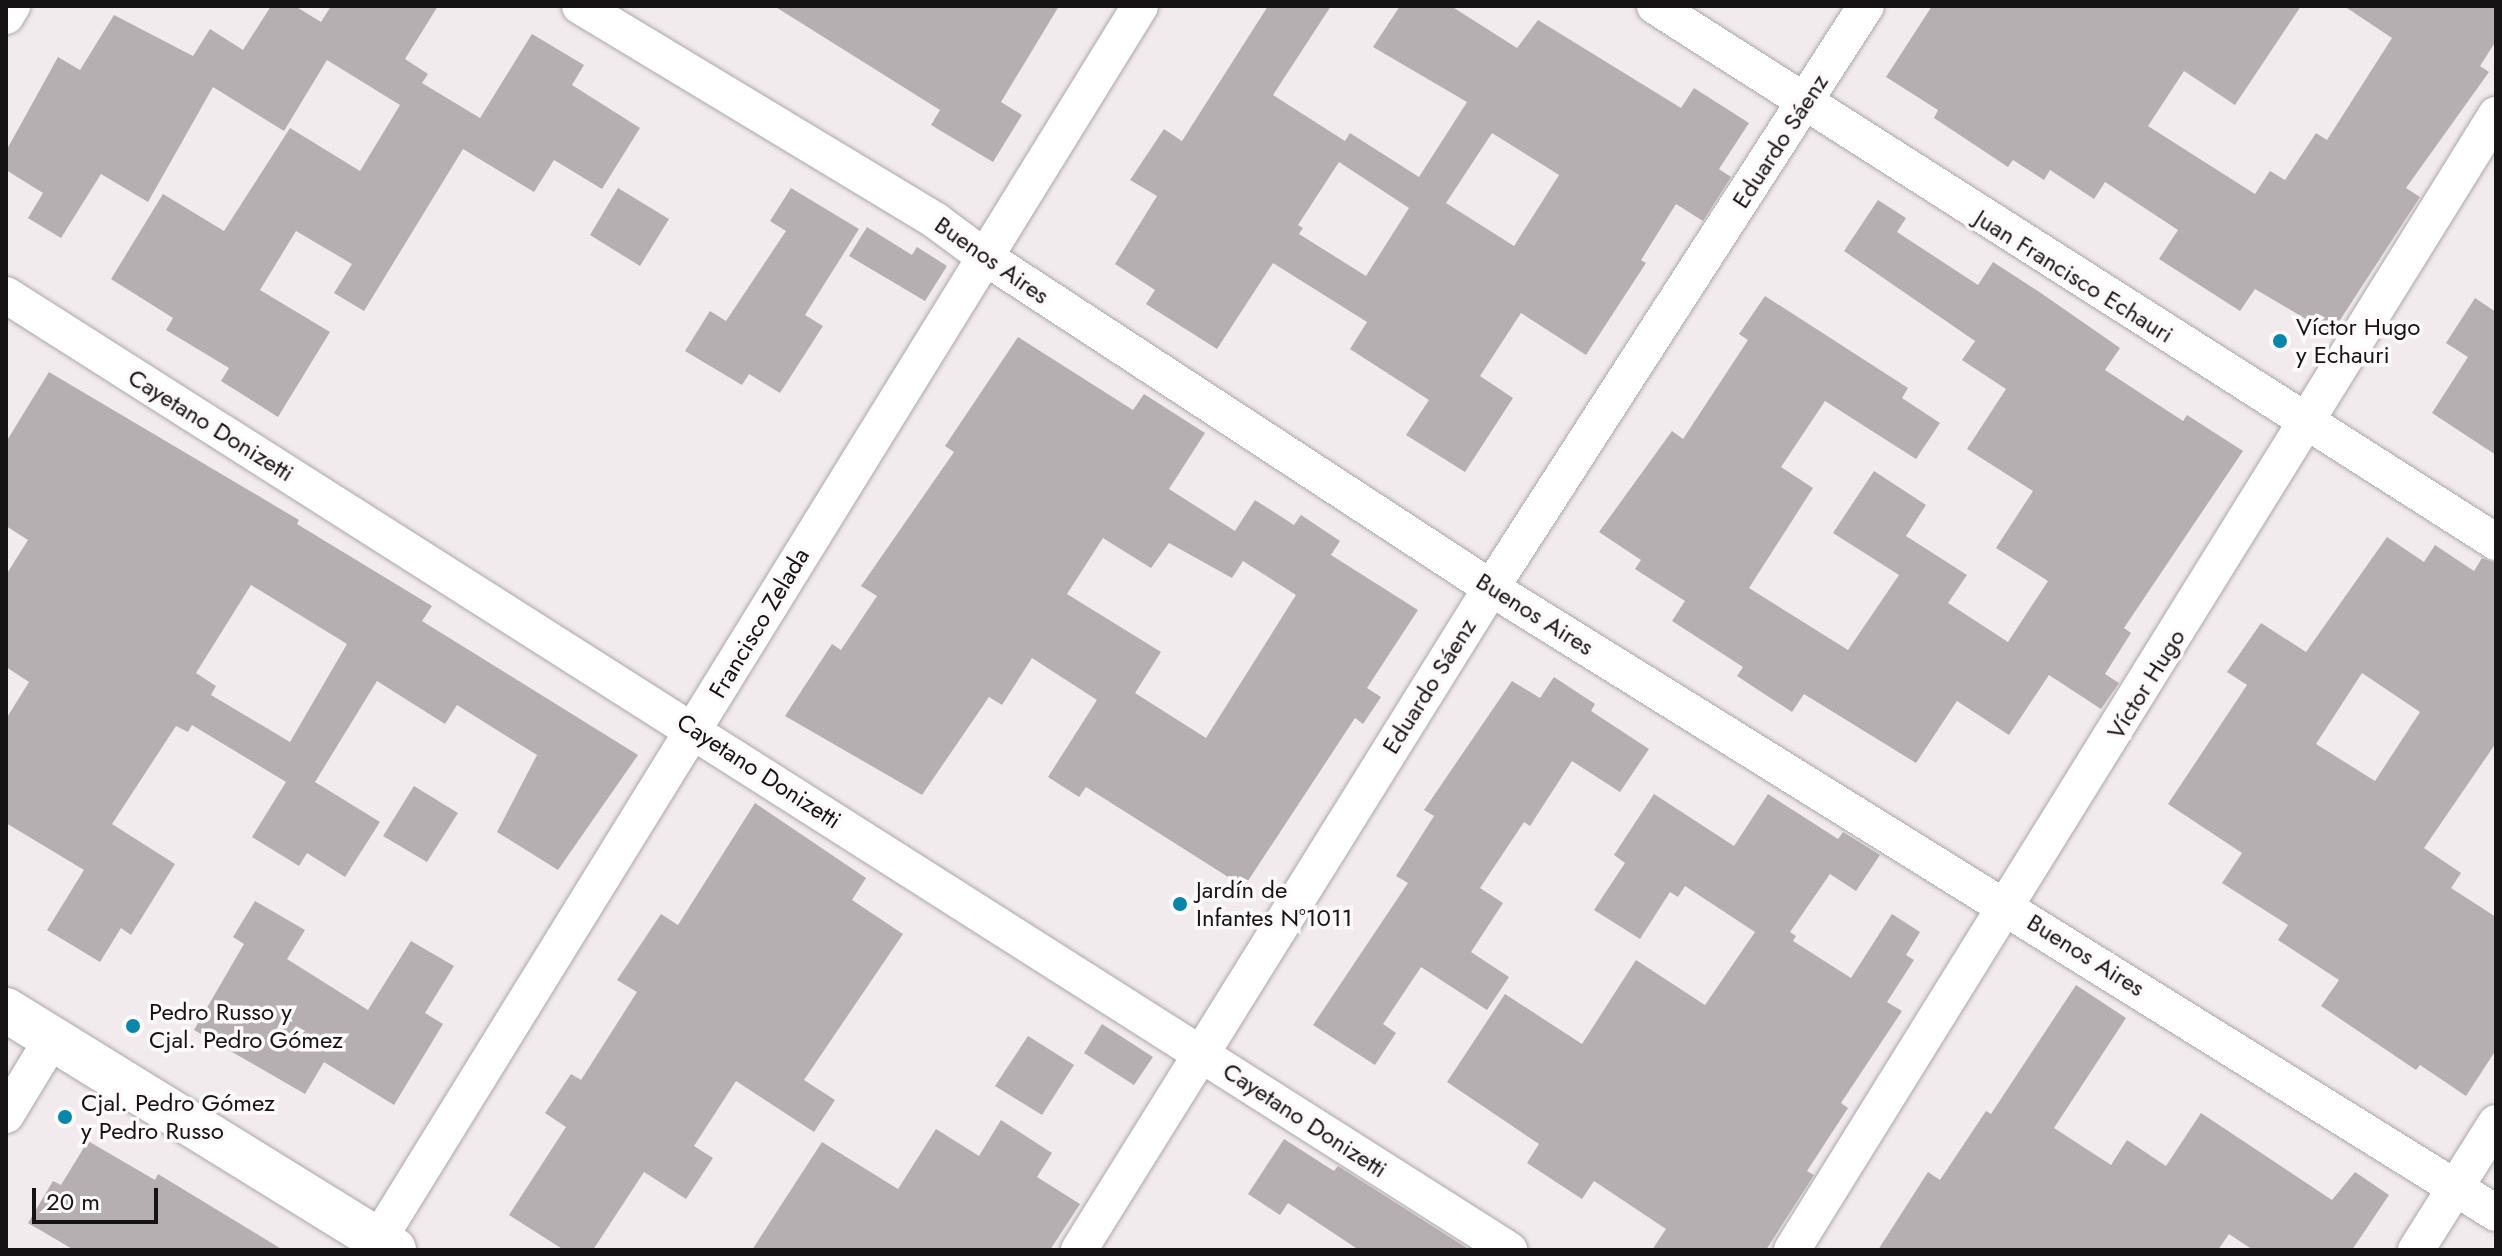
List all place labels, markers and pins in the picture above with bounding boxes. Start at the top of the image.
place label: Víctor Hugo y Echauri [2296,313,2420,369]
marker: Víctor Hugo y Echauri [2271,332,2289,350]
place label: Jardín de Infantes Nº1011 [1196,876,1353,932]
marker: Jardín de Infantes Nº1011 [1171,895,1189,913]
place label: Pedro Russo y Cjal. Pedro Gómez [149,998,343,1054]
marker: Pedro Russo y Cjal. Pedro Gómez [124,1017,142,1035]
place label: Cjal. Pedro Gómez y Pedro Russo [81,1089,275,1145]
marker: Cjal. Pedro Gómez y Pedro Russo [56,1108,74,1126]

